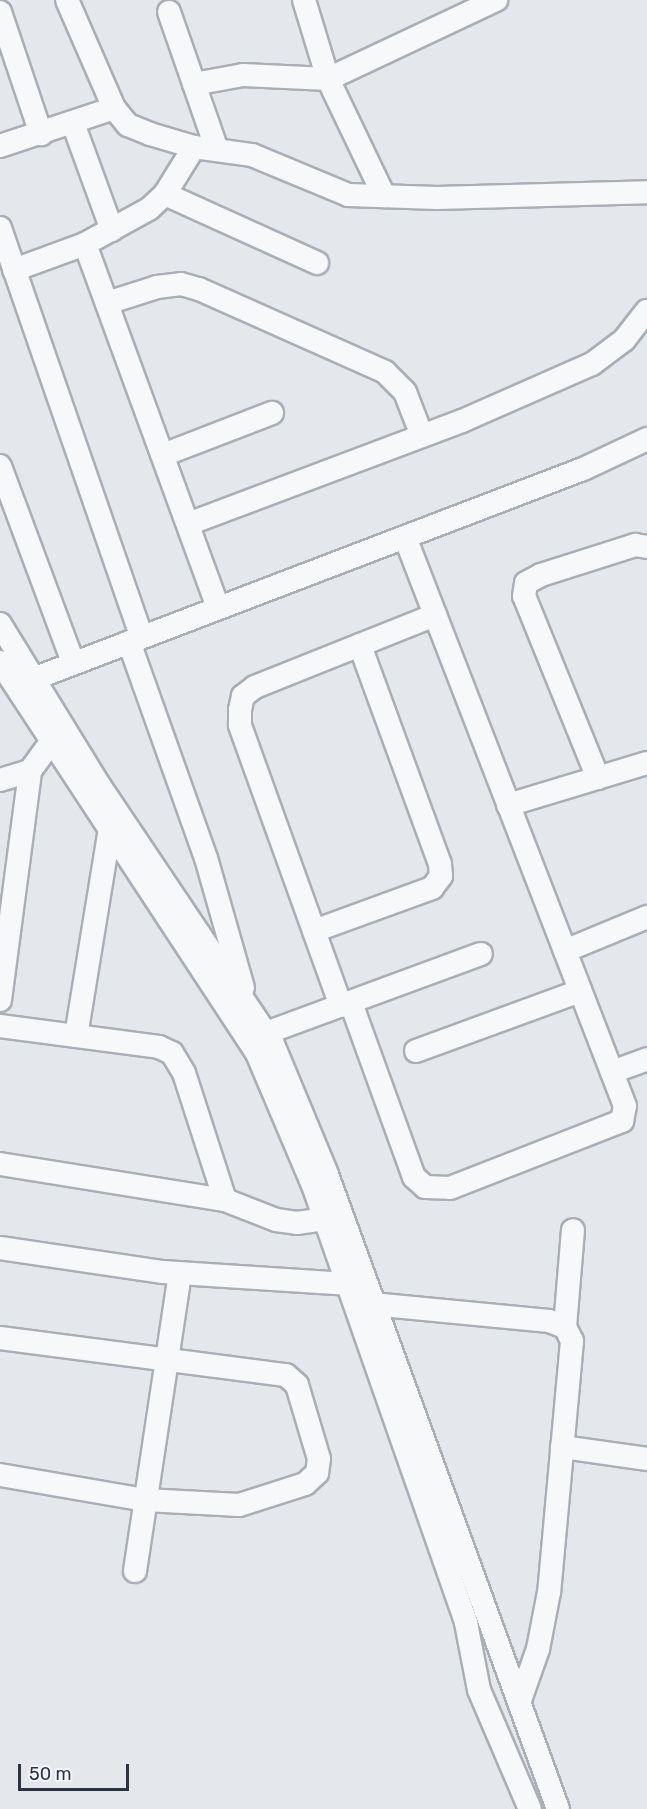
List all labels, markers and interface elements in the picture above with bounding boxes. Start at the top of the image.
scale bar [21,1752,132,1790]
text: 50 m [29,1763,72,1785]

